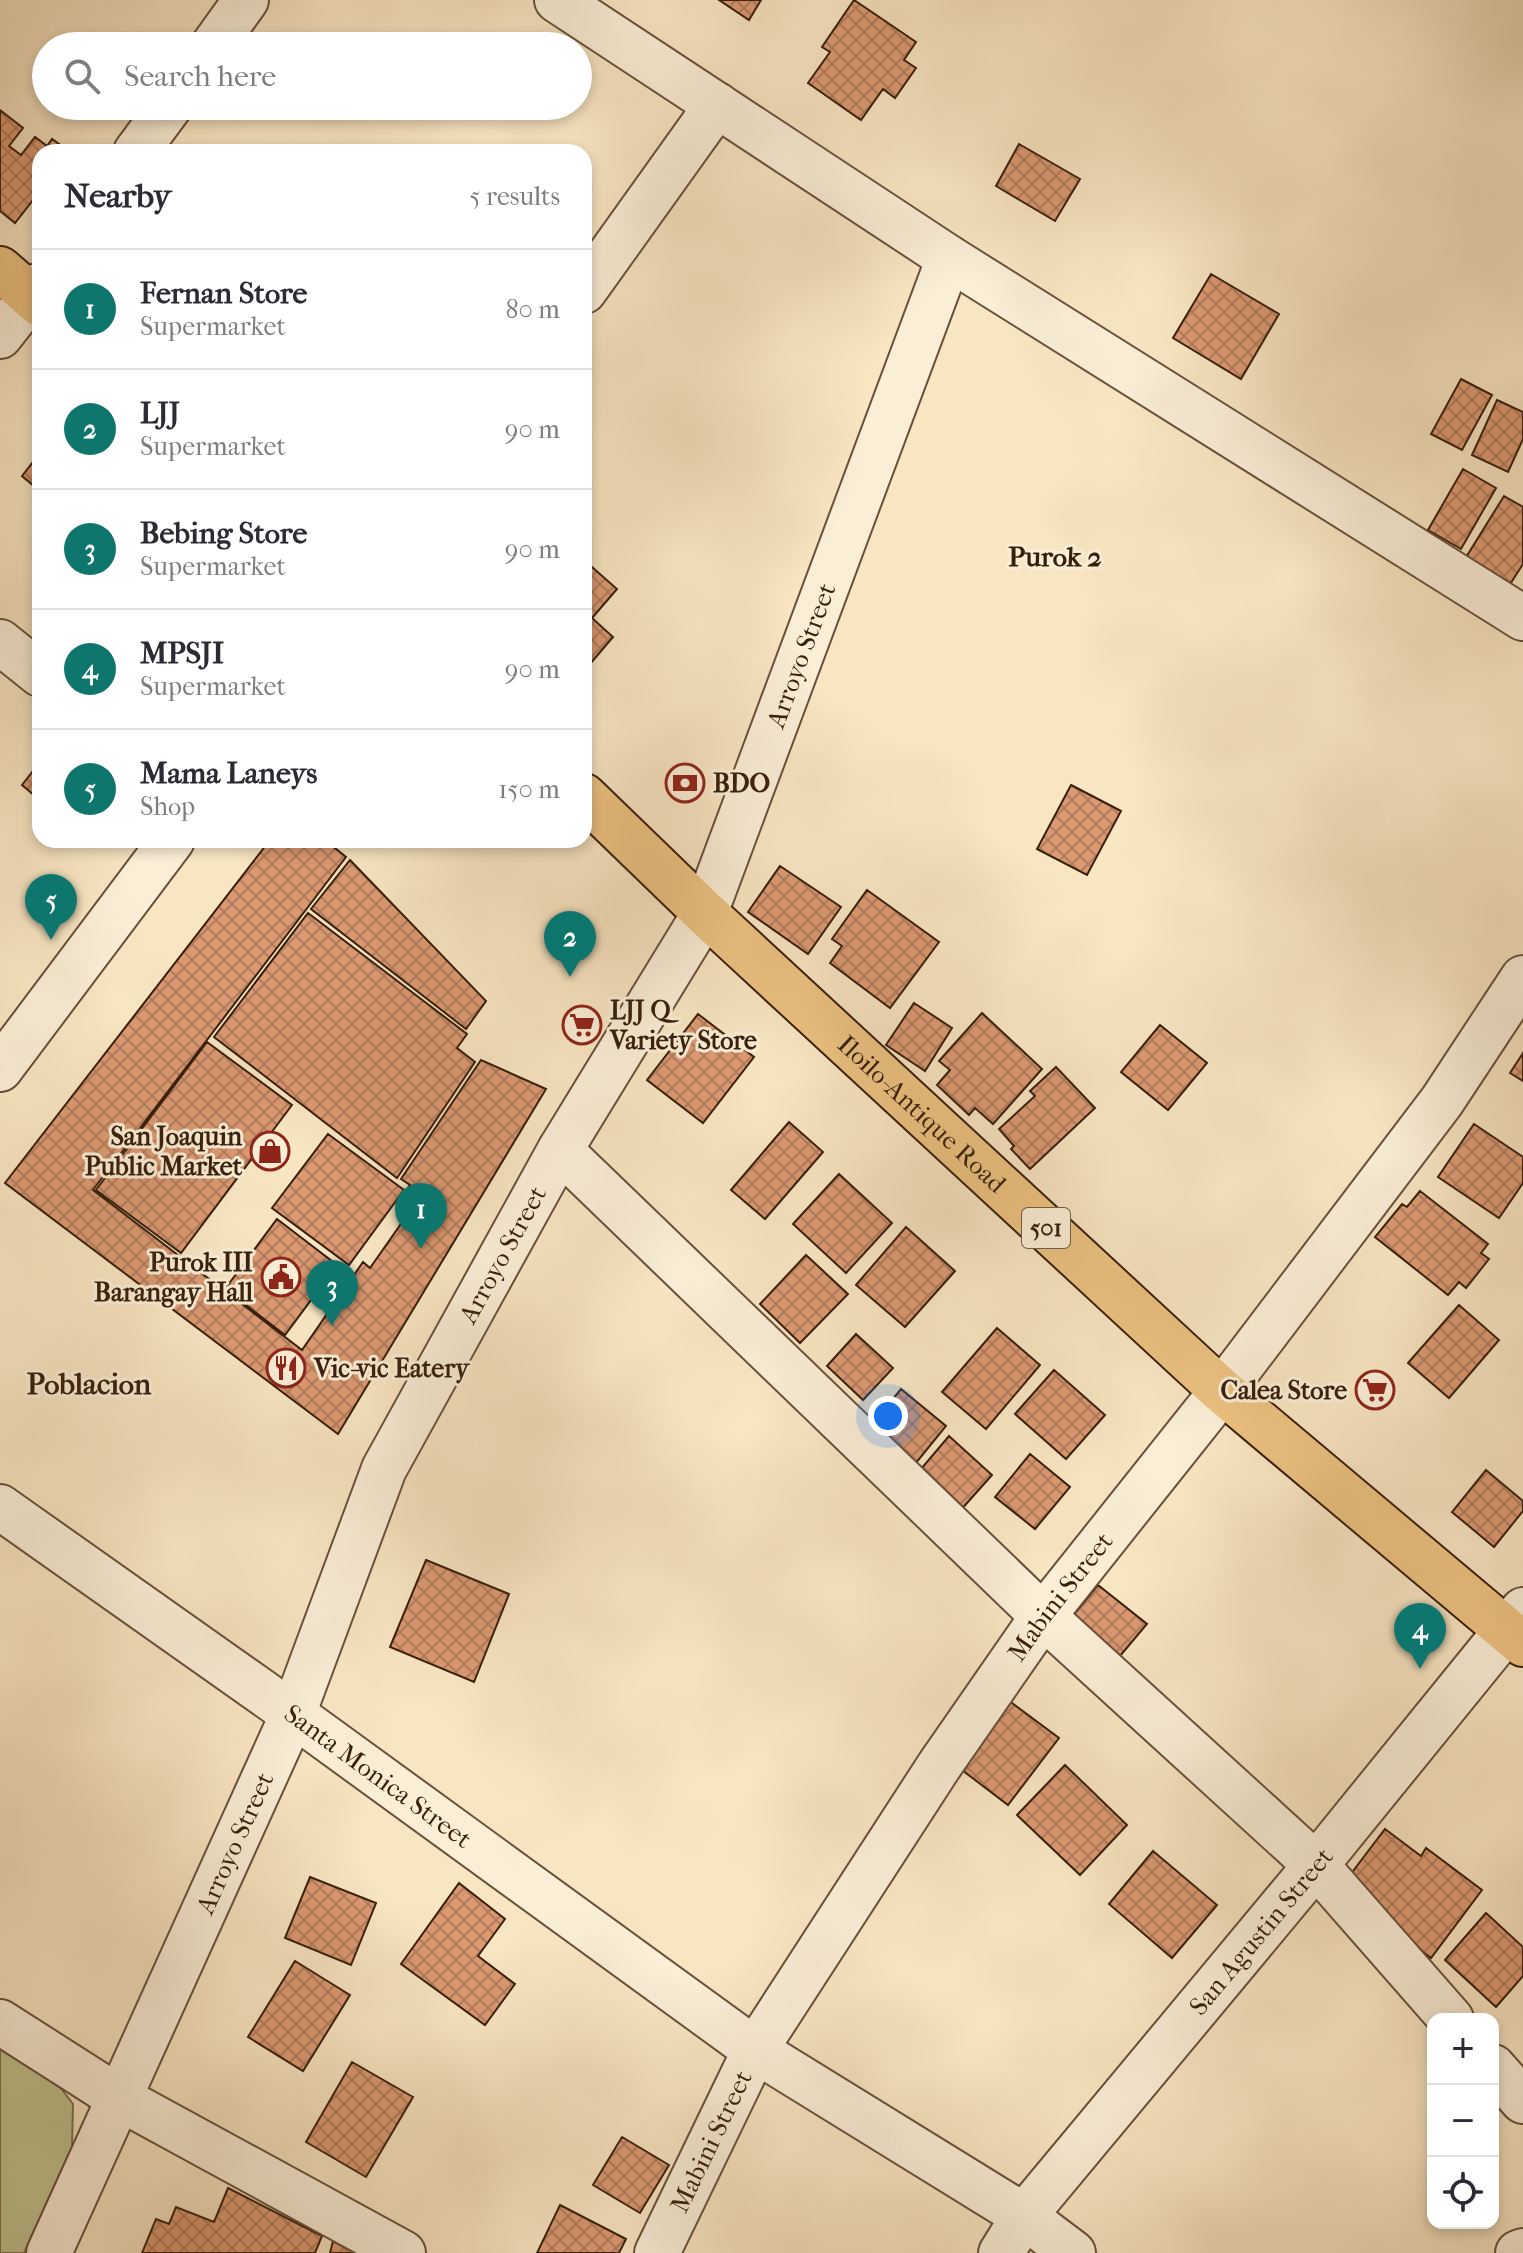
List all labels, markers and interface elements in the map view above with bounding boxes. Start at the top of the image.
search box [32,32,592,120]
icon: search [60,54,104,98]
text: Search here [124,59,276,94]
text: Nearby [64,176,171,216]
text: 5 results [469,181,560,212]
text: Fernan Store [140,276,307,311]
text: 1 [85,294,95,325]
text: 80 m [505,294,560,325]
text: Supermarket [140,311,286,342]
text: LJJ [140,396,180,431]
text: 2 [83,414,97,445]
text: 90 m [505,414,560,445]
text: Supermarket [140,431,286,462]
text: Bebing Store [140,516,307,551]
text: 3 [85,534,95,565]
text: 90 m [505,534,560,565]
district label: Purok 2 [1008,540,1102,573]
text: Supermarket [140,551,286,582]
street label: Arroyo Street [760,578,843,733]
text: MPSJI [140,636,224,671]
text: 4 [82,654,98,685]
text: 90 m [505,654,560,685]
text: Supermarket [140,671,286,702]
text: Mama Laneys [140,756,317,791]
bank icon: BDO [664,762,706,804]
place label: BDO [713,768,770,799]
text: 5 [84,774,96,805]
text: 150 m [498,774,560,805]
text: Shop [140,791,195,822]
pin: 5 [25,874,77,940]
pin: 2 [544,911,596,977]
place label: LJJ Q Variety Store [609,995,757,1056]
supermarket icon: LJJ Q Variety Store [561,1004,603,1046]
street label: Iloilo-Antique Road [831,1029,1013,1200]
place label: San Joaquin Public Market [85,1121,243,1182]
shop icon: San Joaquin Public Market [249,1130,291,1172]
street label: Arroyo Street [452,1180,553,1330]
pin: 1 [395,1183,447,1249]
road number: 501 [1022,1208,1070,1248]
place label: Purok III Barangay Hall [94,1247,254,1308]
public building icon: Purok III Barangay Hall [260,1256,302,1298]
pin: 3 [306,1260,358,1326]
restaurant icon: Vic-vic Eatery [265,1347,307,1389]
place label: Vic-vic Eatery [313,1353,471,1384]
district label: Poblacion [27,1367,152,1402]
supermarket icon: Calea Store [1354,1369,1396,1411]
place label: Calea Store [1221,1375,1347,1406]
your location [868,1396,908,1436]
street label: Mabini Street [1001,1526,1120,1667]
pin: 4 [1394,1603,1446,1669]
street label: Santa Monica Street [278,1698,478,1855]
street label: Arroyo Street [189,1767,281,1920]
street label: San Agustin Street [1183,1841,1340,2021]
map controls [1427,2013,1499,2229]
button: + [1427,2013,1499,2085]
street label: Mabini Street [664,2065,759,2218]
button: − [1427,2085,1499,2157]
button: locate [1427,2157,1499,2229]

